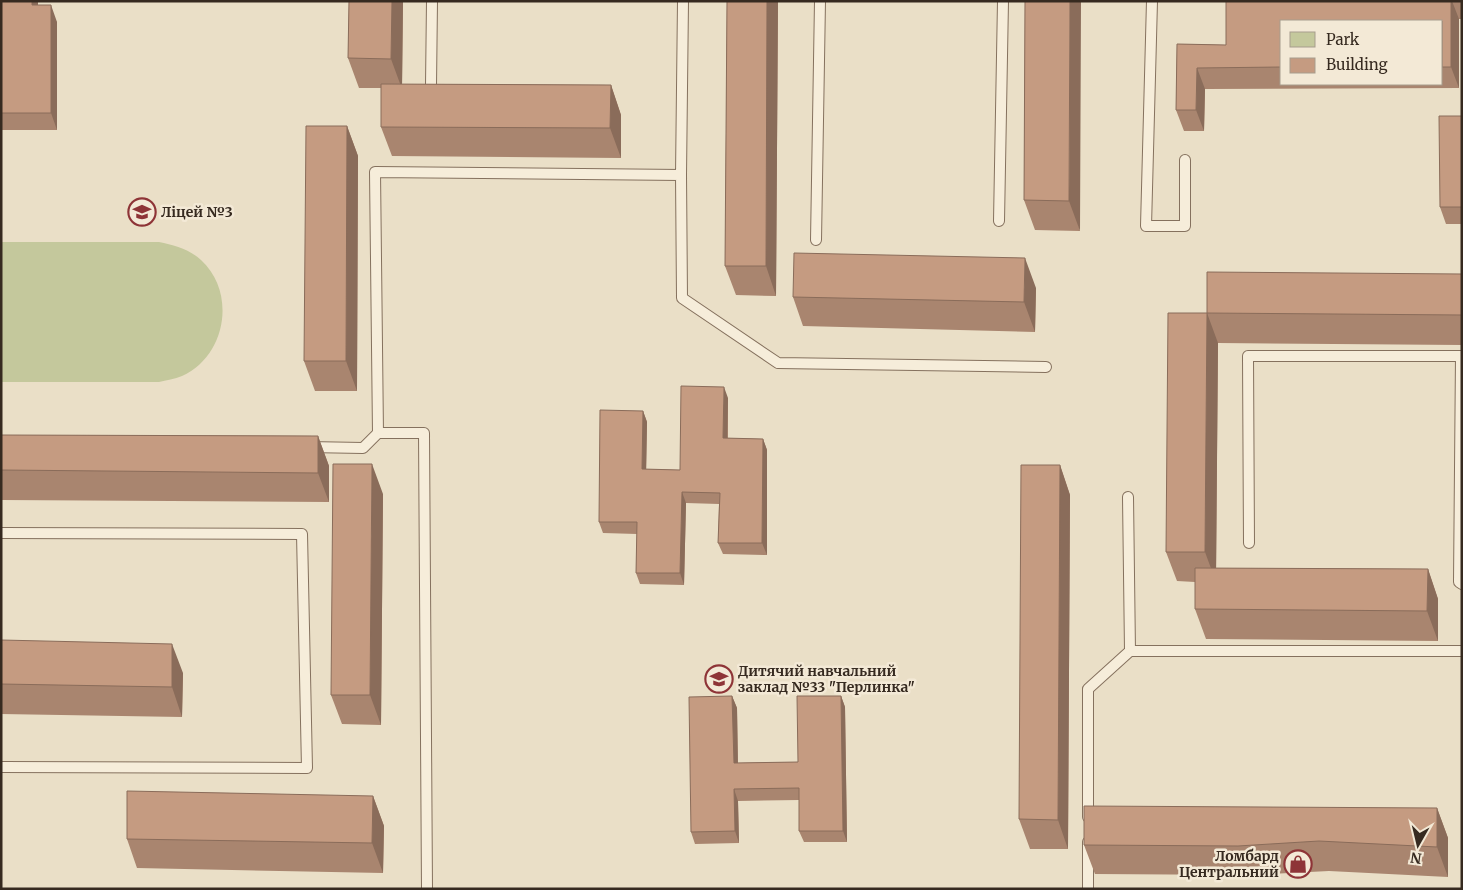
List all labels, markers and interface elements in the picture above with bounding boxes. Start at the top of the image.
legend [1280,20,1443,85]
text: Park [1326,30,1360,49]
text: Building [1326,55,1388,74]
school or university icon: Ліцей №3 [127,197,157,227]
place label: Ліцей №3 [161,203,233,221]
place label: Дитячий навчальний заклад №33 "Перлинка" [738,662,915,696]
school or university icon: Дитячий навчальний заклад №33 "Перлинка" [704,664,734,694]
north arrow [1393,820,1443,870]
place label: Ломбард Центральний [1179,847,1279,881]
text: N [1409,848,1423,868]
shop icon: Ломбард Центральний [1283,849,1313,879]

